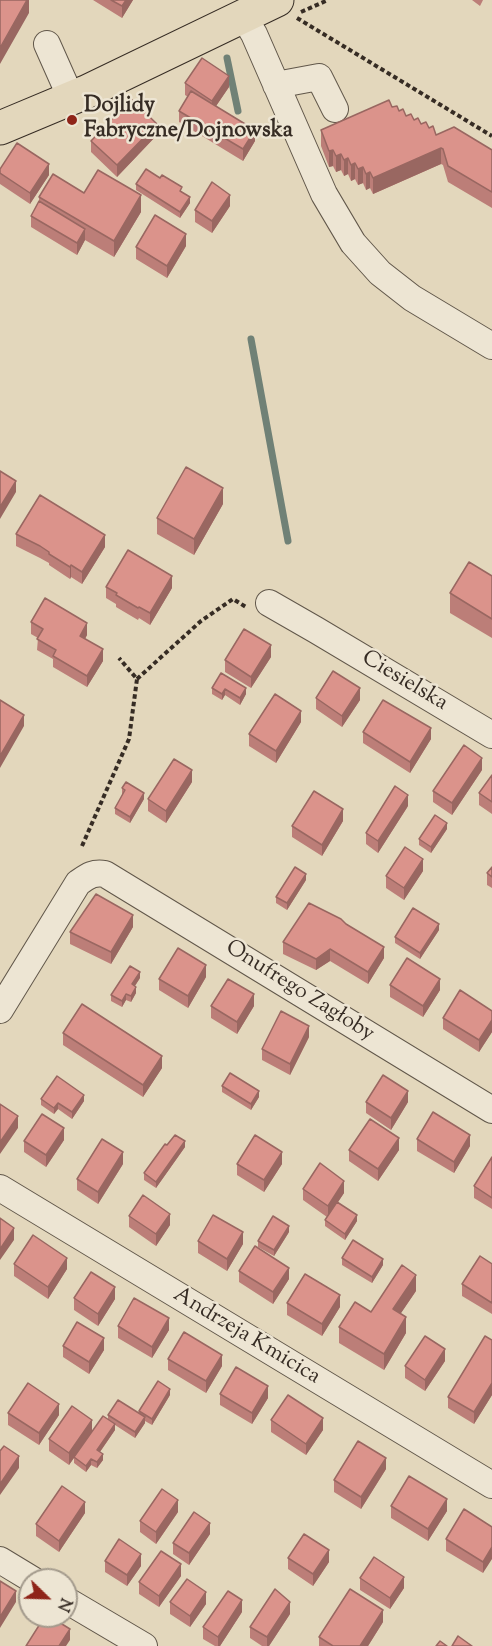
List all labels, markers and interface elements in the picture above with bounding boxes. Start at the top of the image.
place label: Dojlidy Fabryczne/Dojnowska [84,94,293,146]
marker: Dojlidy Fabryczne/Dojnowska [65,113,79,127]
street label: Ciesielska [356,646,452,718]
street label: Onufrego Zagłoby [220,936,378,1048]
street label: Andrzeja Kmicica [168,1283,324,1391]
north arrow [18,1568,78,1628]
text: N [50,1594,76,1615]

